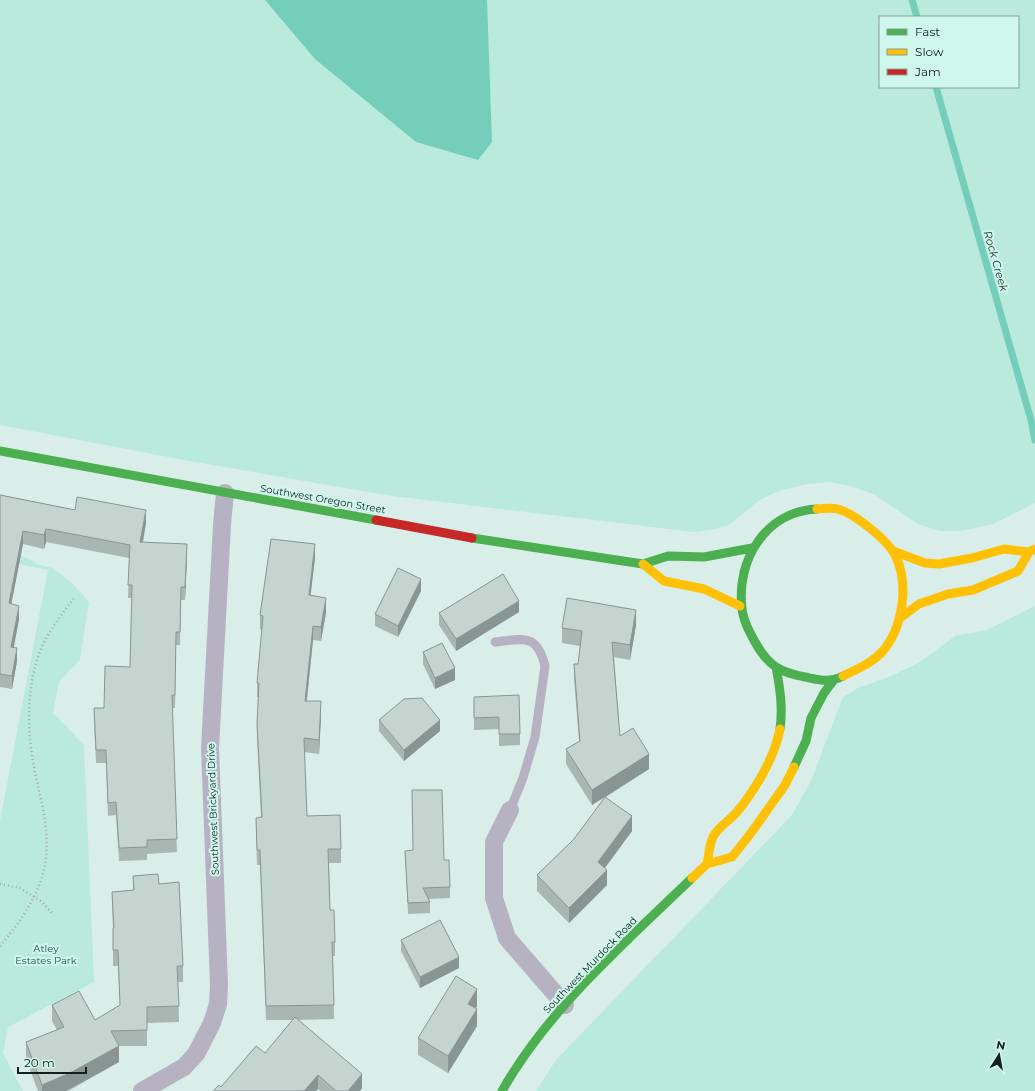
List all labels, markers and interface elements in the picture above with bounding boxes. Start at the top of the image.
legend [879,16,1019,88]
text: Fast [915,24,940,39]
text: Slow [915,44,944,59]
text: Jam [914,64,941,79]
water label: Rock Creek [981,229,1011,293]
street label: Southwest Oregon Street [259,482,387,516]
street label: Southwest Brickyard Drive [204,743,222,875]
street label: Southwest Murdock Road [540,914,640,1016]
park label: Atley Estates Park [15,942,77,967]
north arrow [979,1035,1019,1075]
text: N [995,1037,1007,1053]
scale bar [18,1049,86,1075]
text: 20 m [24,1055,55,1070]

